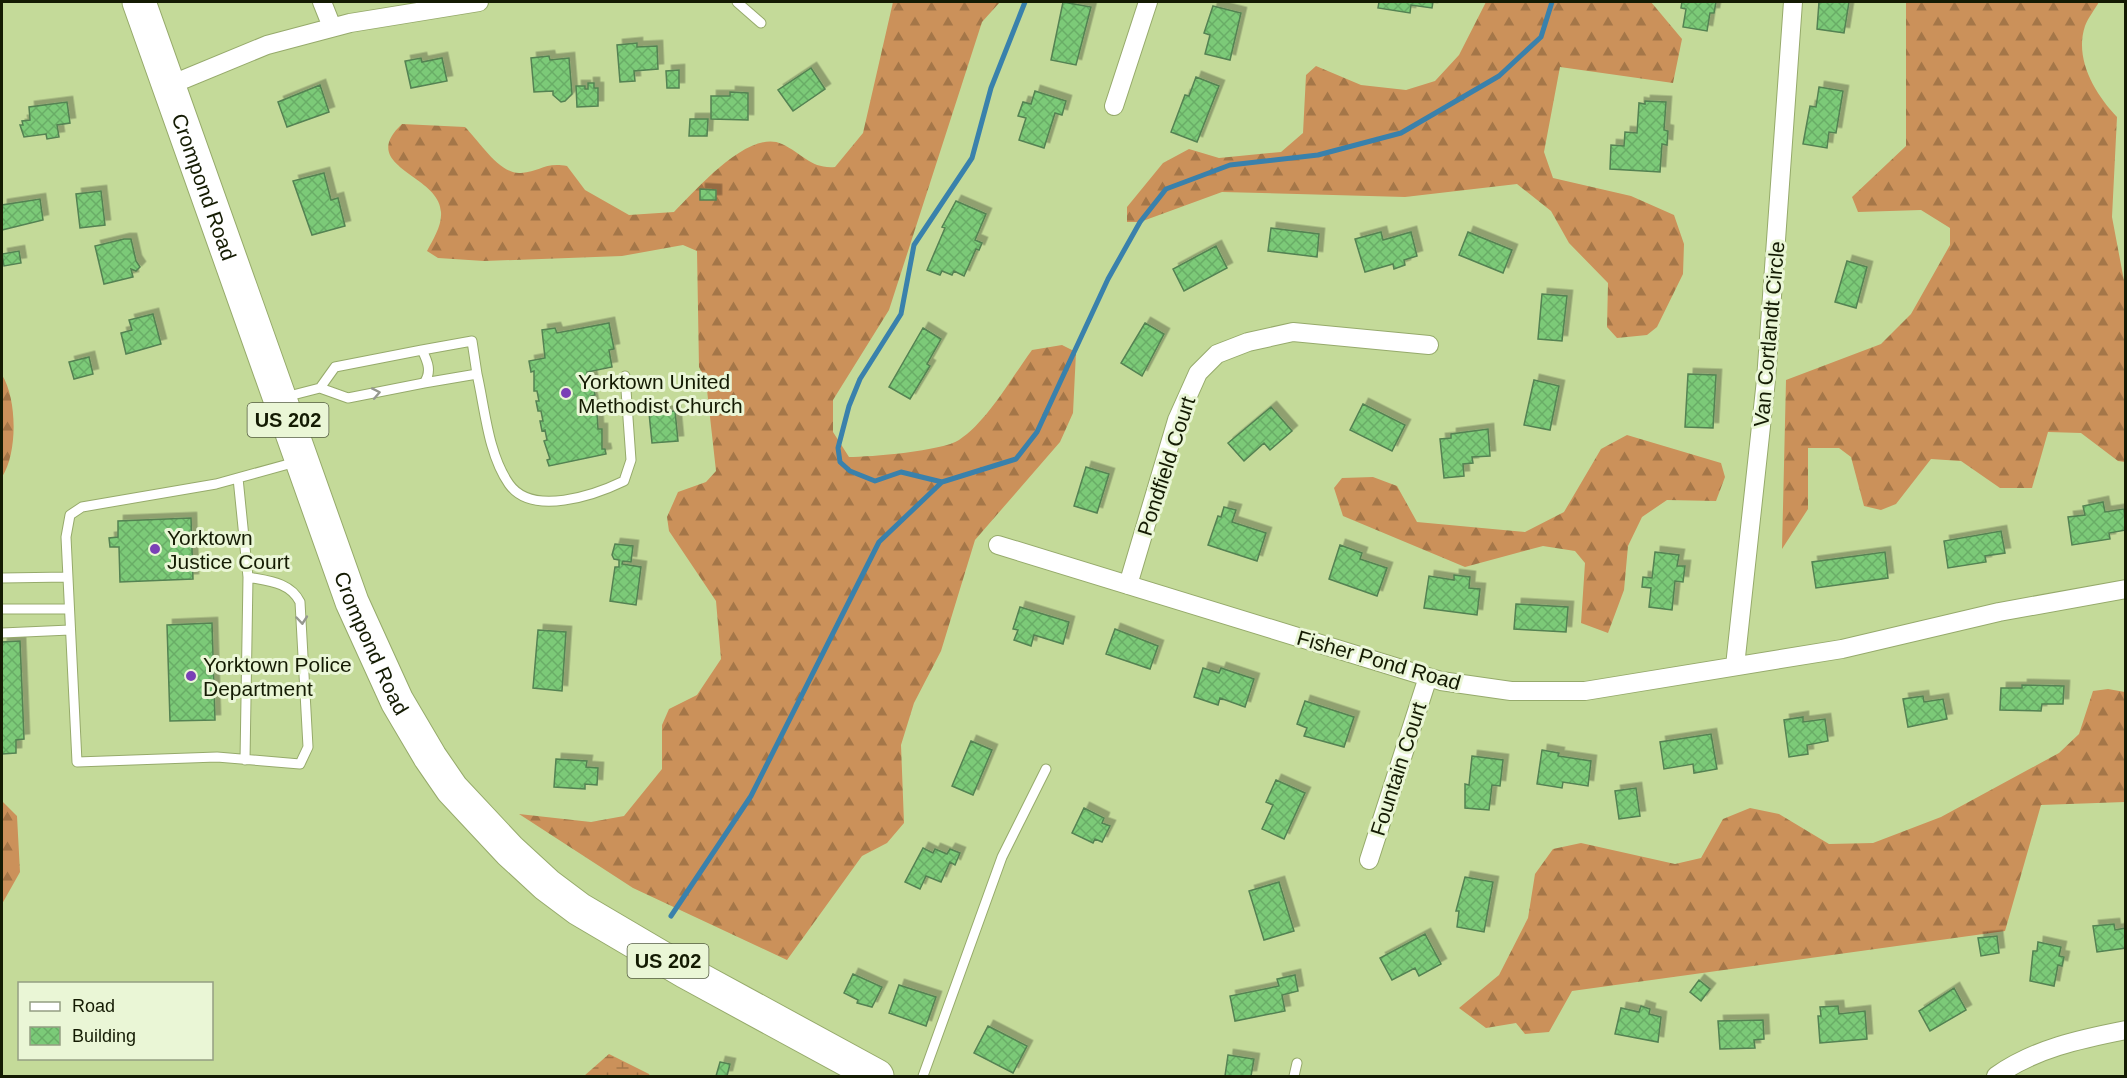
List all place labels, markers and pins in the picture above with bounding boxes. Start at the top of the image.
place label: Yorktown United Methodist Church [578,370,743,417]
marker: Yorktown United Methodist Church [559,386,573,400]
place label: Yorktown Justice Court [167,526,290,573]
marker: Yorktown Justice Court [148,542,162,556]
place label: Yorktown Police Department [203,653,352,700]
marker: Yorktown Police Department [184,669,198,683]

